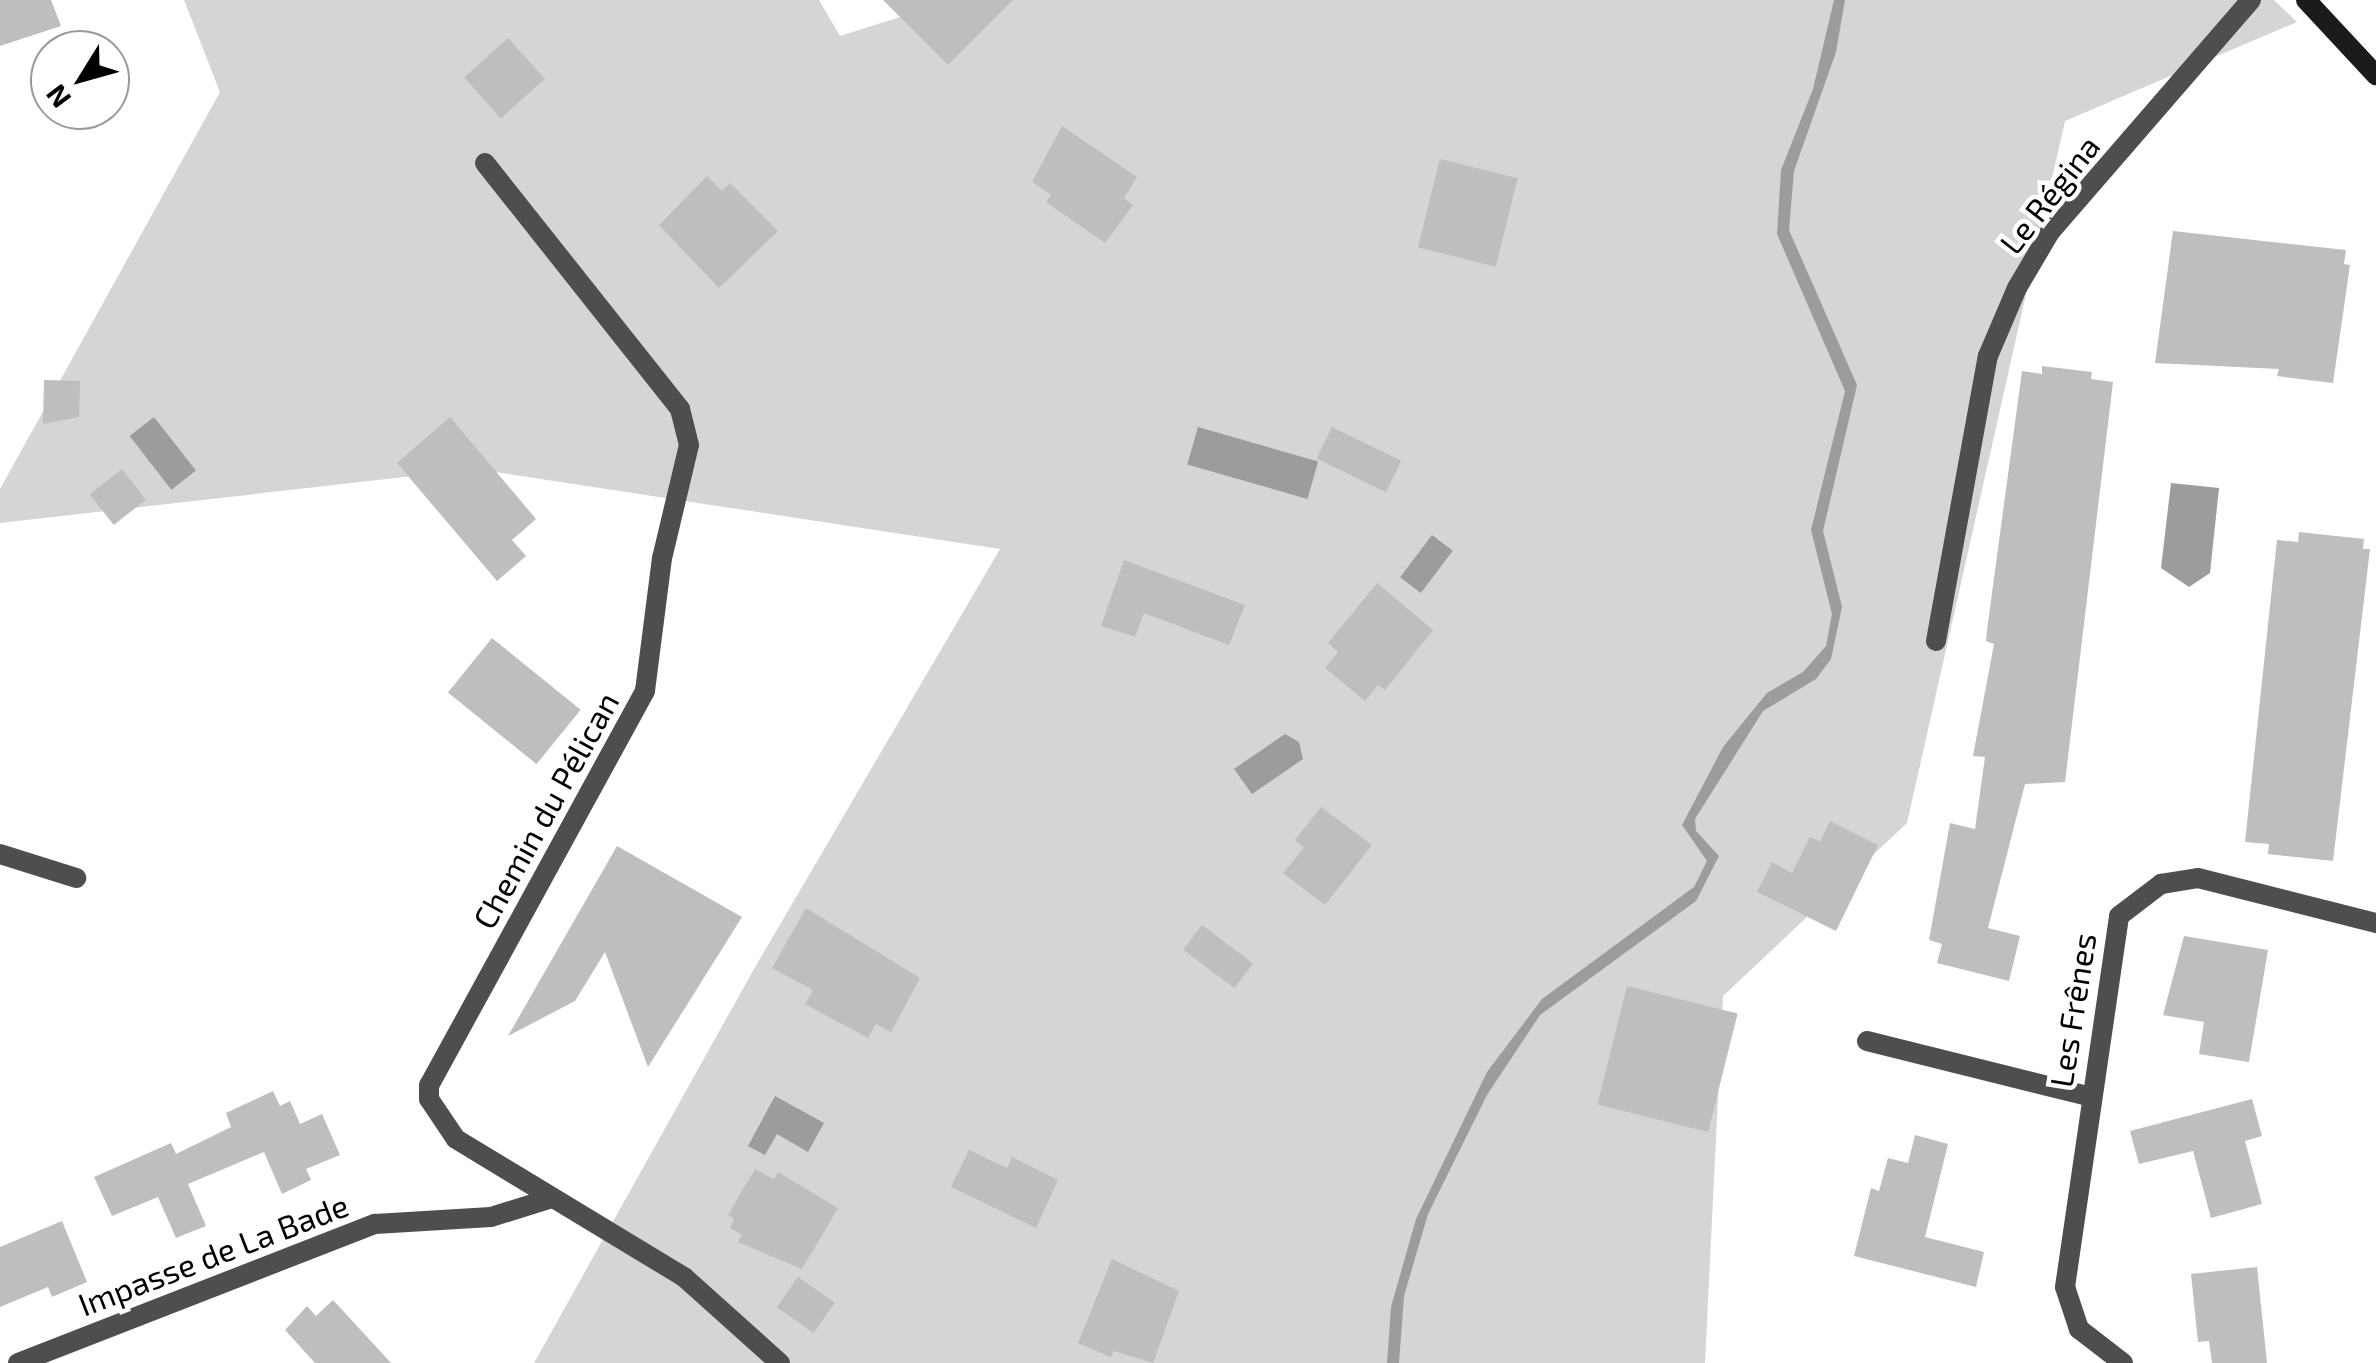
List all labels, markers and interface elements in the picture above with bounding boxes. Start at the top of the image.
north arrow [30,30,130,130]
text: N [38,79,77,115]
street label: Le Régina [1991,127,2107,261]
street label: Chemin du Pélican [464,685,626,935]
street label: Les Frênes [2041,930,2103,1090]
street label: Impasse de La Bade [73,1185,353,1323]

